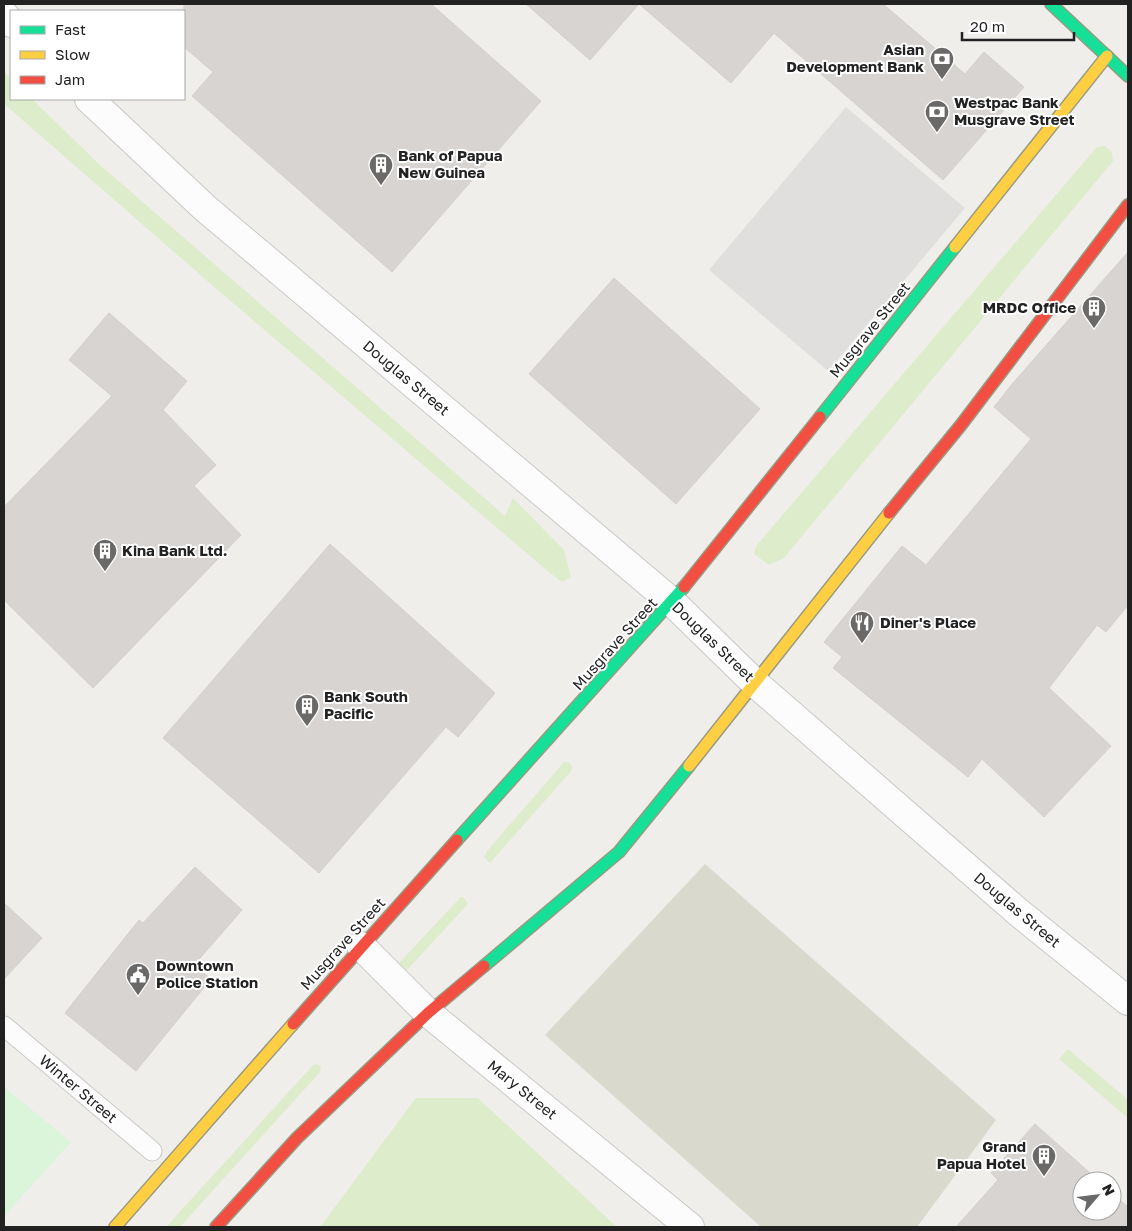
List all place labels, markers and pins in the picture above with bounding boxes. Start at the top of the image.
place label: Asian Development Bank [786,40,924,75]
bank icon: Asian Development Bank [929,46,955,80]
place label: Westpac Bank Musgrave Street [954,93,1074,128]
bank icon: Westpac Bank Musgrave Street [924,99,950,133]
place label: Bank of Papua New Guinea [398,146,503,181]
building icon: Bank of Papua New Guinea [368,152,394,186]
building icon: MRDC Office [1081,295,1107,329]
place label: MRDC Office [983,298,1076,316]
building icon: Kina Bank Ltd. [92,538,118,572]
place label: Kina Bank Ltd. [122,541,227,559]
restaurant icon: Diner's Place [849,610,875,644]
place label: Diner's Place [880,613,976,631]
place label: Bank South Pacific [324,687,408,722]
building icon: Bank South Pacific [294,693,320,727]
place label: Downtown Police Station [156,956,258,991]
public building icon: Downtown Police Station [125,962,151,996]
place label: Grand Papua Hotel [937,1137,1026,1172]
building icon: Grand Papua Hotel [1031,1143,1057,1177]

